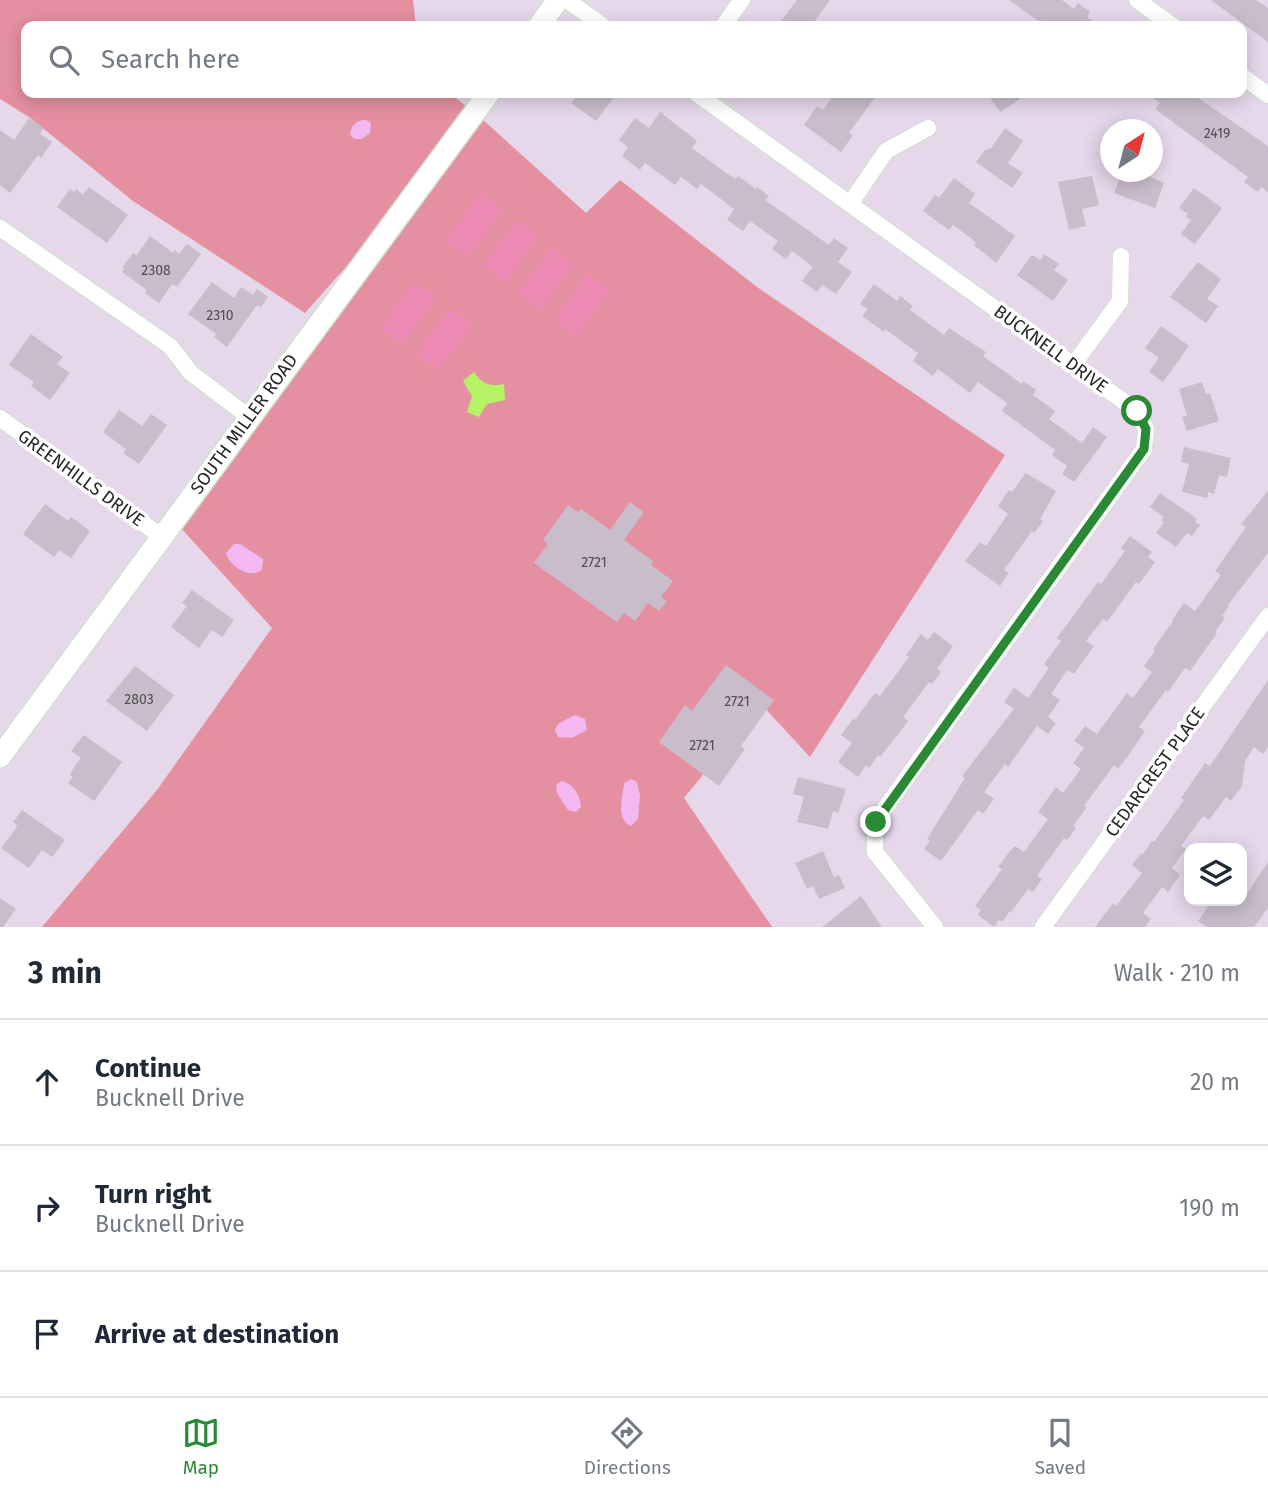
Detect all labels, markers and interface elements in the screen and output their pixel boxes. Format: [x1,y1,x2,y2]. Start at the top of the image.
search box [21,21,1247,98]
icon: search [45,41,83,79]
text: Search here [101,44,240,75]
north arrow [1100,119,1163,182]
house number: 2419 [1204,125,1230,142]
house number: 2308 [141,262,171,279]
street label: BUCKNELL DRIVE [990,300,1112,398]
house number: 2310 [206,307,234,324]
street label: SOUTH MILLER ROAD [186,350,302,498]
route start [1121,395,1152,426]
street label: GREENHILLS DRIVE [13,425,149,531]
house number: 2721 [581,554,607,571]
house number: 2803 [124,691,154,708]
house number: 2721 [724,693,750,710]
street label: CEDARCREST PLACE [1100,703,1210,841]
house number: 2721 [689,737,715,754]
route end [860,806,891,837]
map controls [1184,843,1247,906]
button: layers [1184,843,1247,906]
text: 3 min [28,955,102,991]
text: Walk · 210 m [1114,959,1240,987]
text: Continue [95,1053,201,1084]
icon: ahead [28,1063,66,1101]
text: 20 m [1190,1068,1240,1096]
text: Bucknell Drive [95,1084,245,1112]
text: Turn right [95,1179,212,1210]
icon: right [28,1189,66,1227]
text: 190 m [1179,1194,1240,1222]
text: Bucknell Drive [95,1210,245,1238]
icon: arrive [28,1315,66,1353]
text: Arrive at destination [95,1319,339,1350]
tab: Map [182,1414,220,1479]
tab: Directions [584,1414,671,1479]
tab: Saved [1035,1414,1086,1479]

